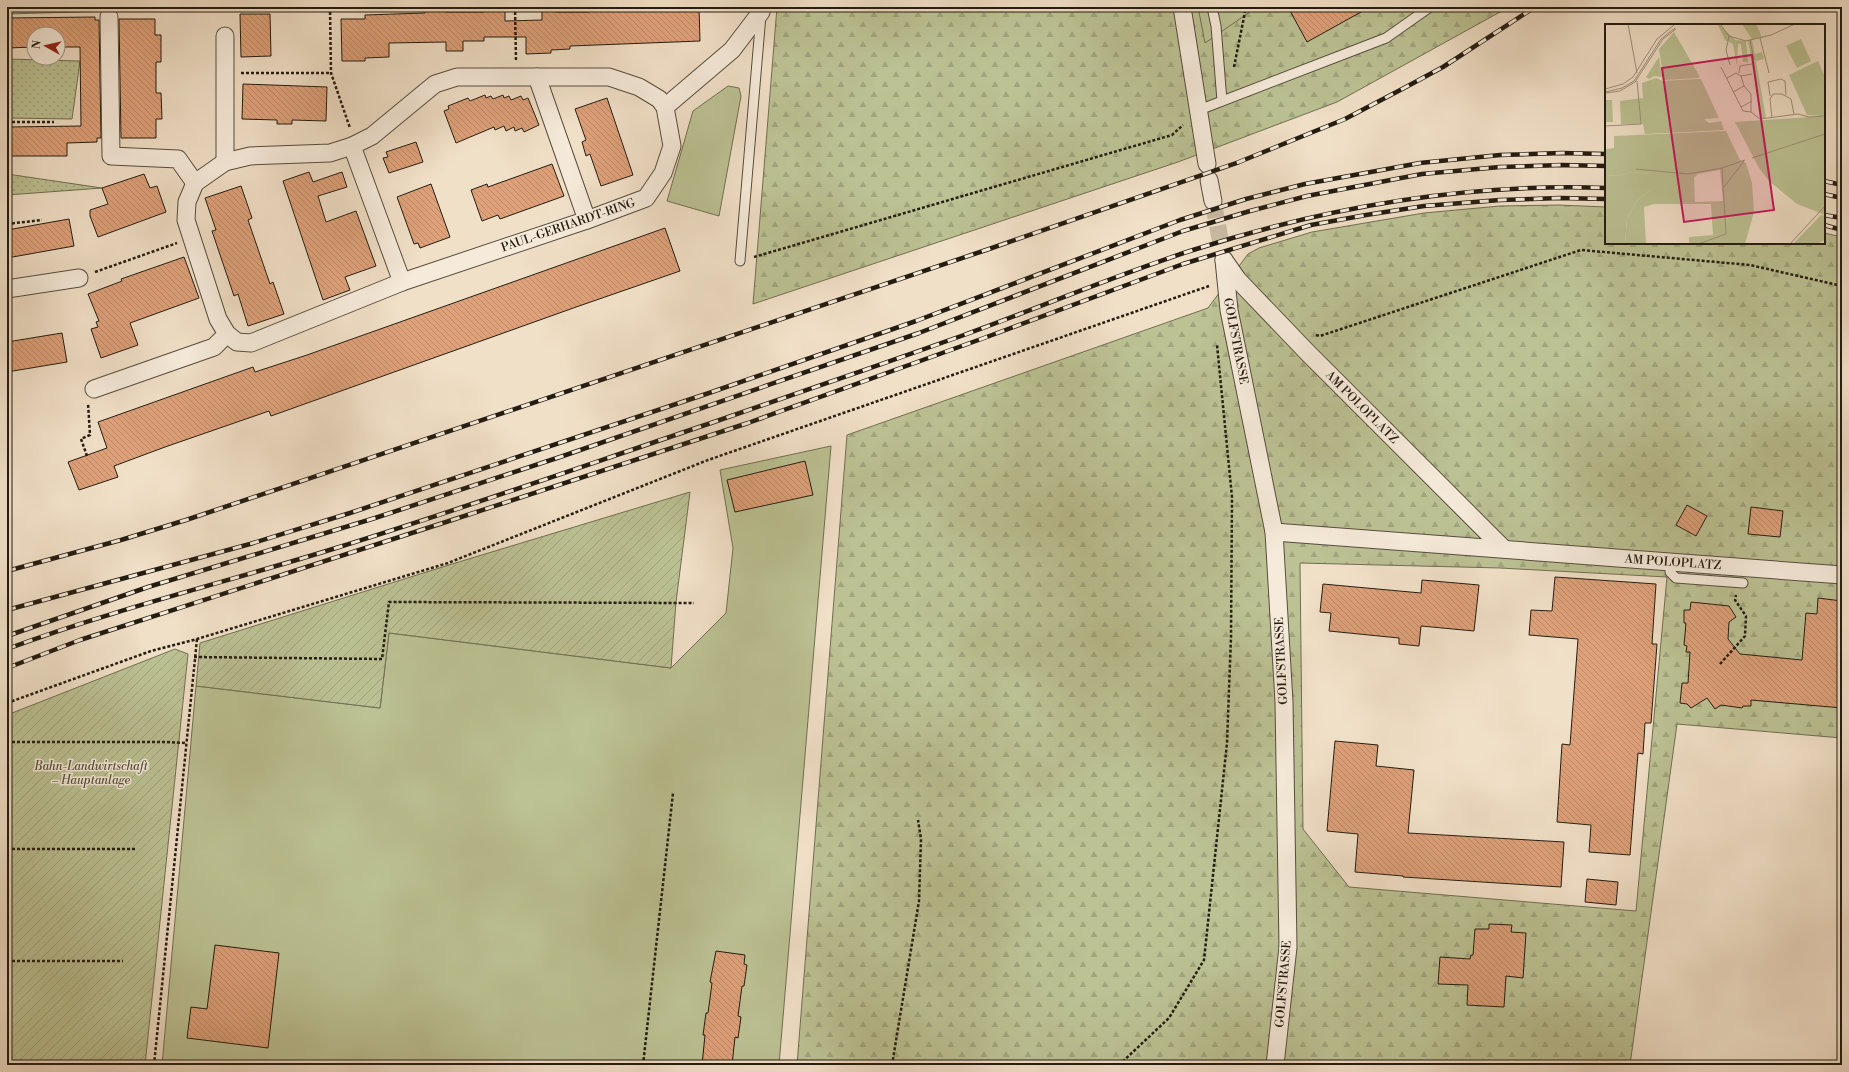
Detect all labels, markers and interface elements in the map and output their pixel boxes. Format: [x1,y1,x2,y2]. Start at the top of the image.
inset map [1605,24,1825,244]
north arrow [26,26,66,66]
text: N [30,39,45,50]
street label: PAUL-GERHARDT-RING [499,195,637,255]
street label: GOLFSTRASSE [1220,297,1251,386]
street label: AM POLOPLATZ [1321,367,1401,447]
street label: AM POLOPLATZ [1623,552,1722,573]
street label: GOLFSTRASSE [1272,617,1291,705]
park label: Bahn-Landwirtschaft – Hauptanlage [33,759,149,788]
street label: GOLFSTRASSE [1272,940,1295,1028]

